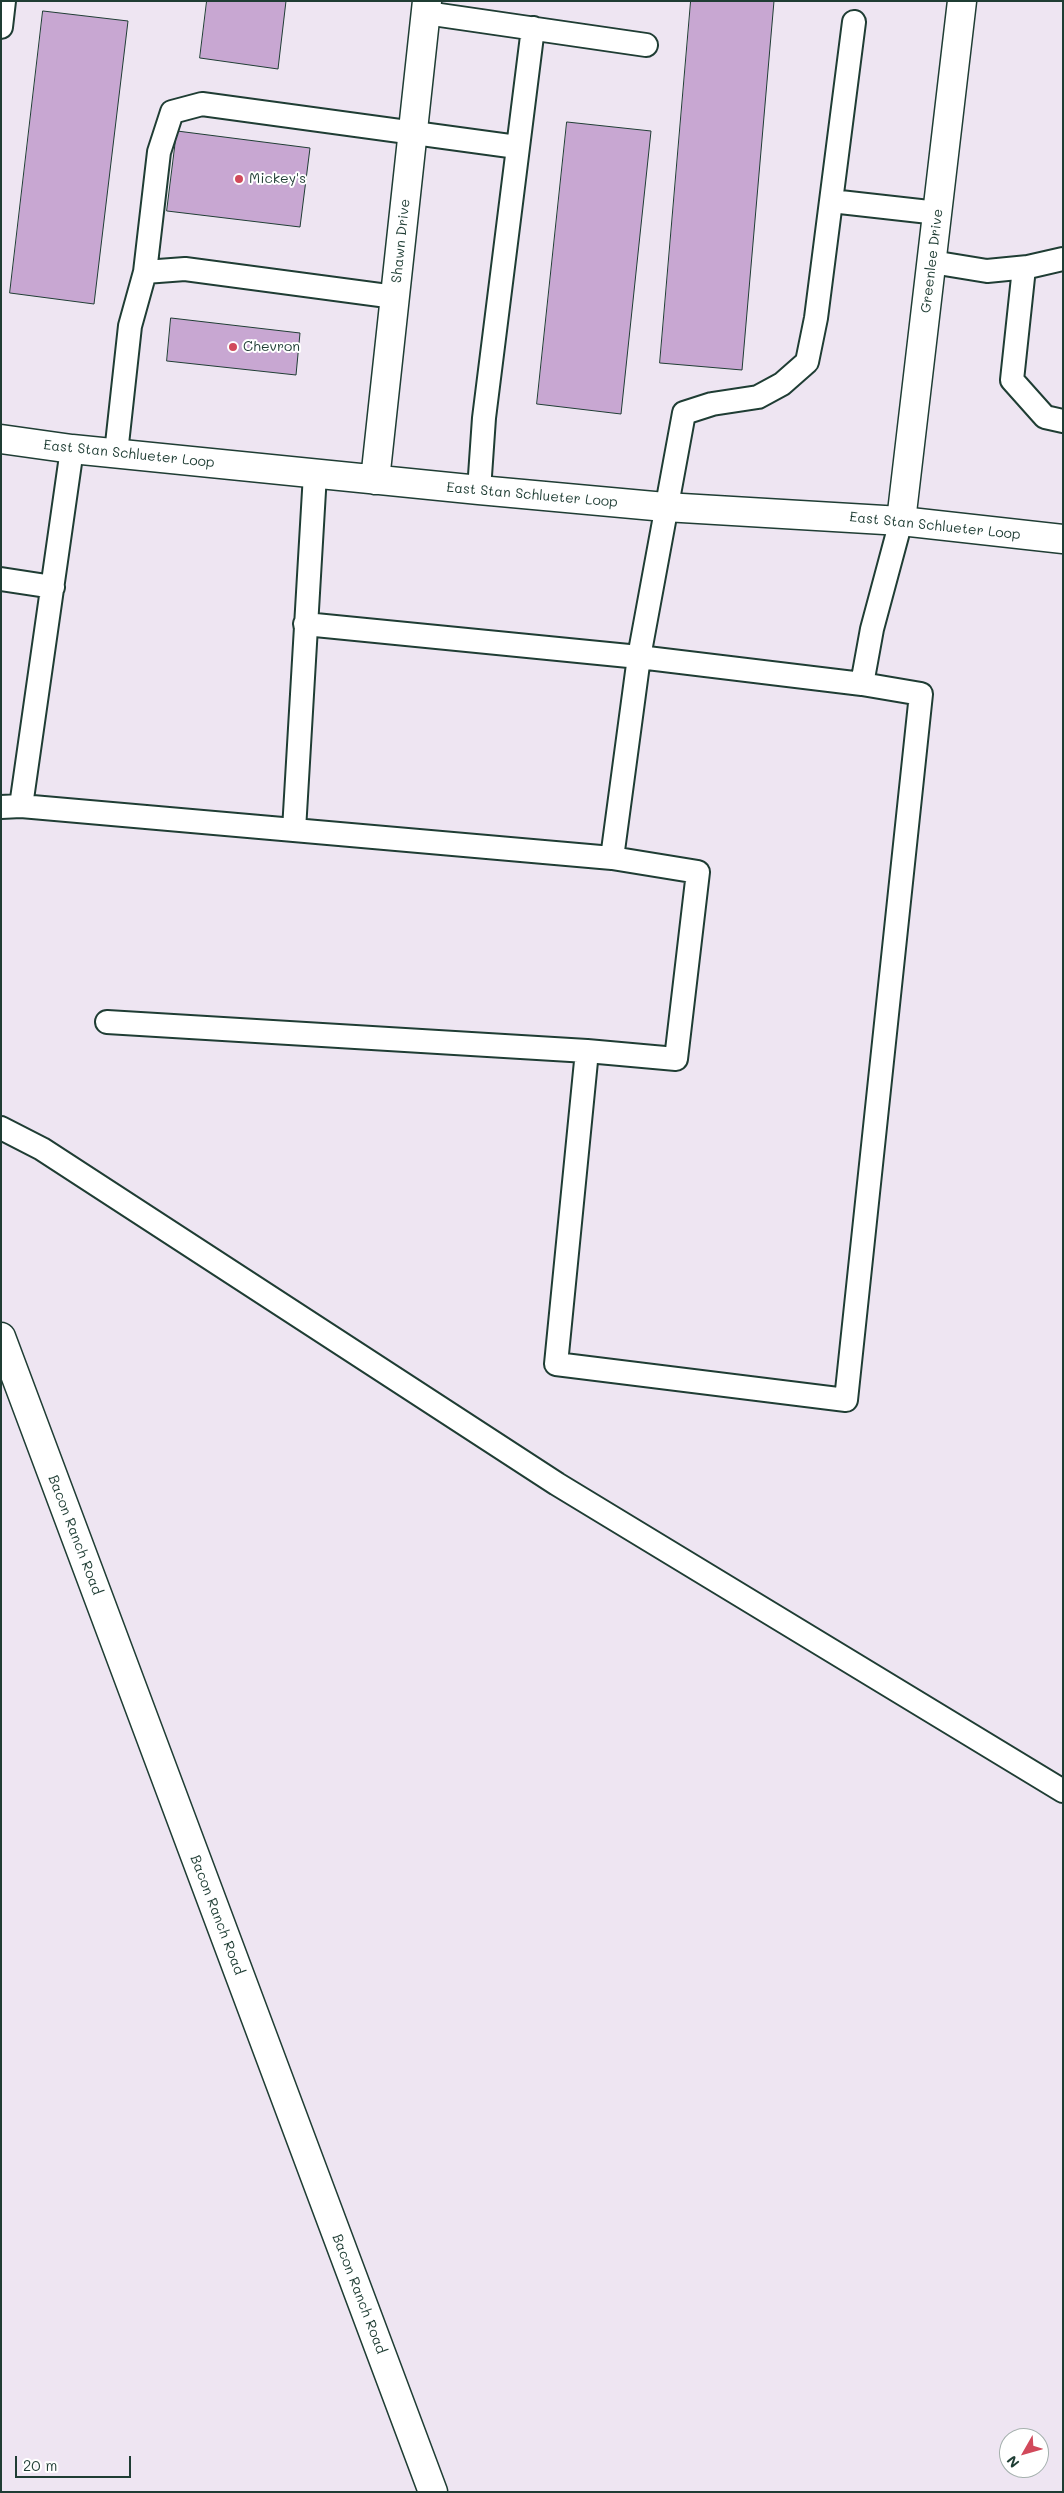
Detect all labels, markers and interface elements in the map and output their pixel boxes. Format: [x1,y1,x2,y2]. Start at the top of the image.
place label: Mickey's [249,171,306,187]
marker: Mickey's [233,173,245,185]
street label: Shawn Drive [388,198,414,284]
street label: Greenlee Drive [917,208,947,314]
place label: Chevron [243,339,300,355]
marker: Chevron [227,341,239,353]
street label: East Stan Schlueter Loop [43,437,215,471]
street label: East Stan Schlueter Loop [446,479,618,511]
street label: East Stan Schlueter Loop [849,509,1021,543]
street label: Bacon Ranch Road [44,1473,106,1597]
street label: Bacon Ranch Road [186,1853,248,1977]
street label: Bacon Ranch Road [328,2232,390,2356]
north arrow [999,2428,1049,2478]
scale bar [18,2446,134,2478]
text: N [1002,2452,1023,2472]
text: 20 m [23,2455,57,2475]

